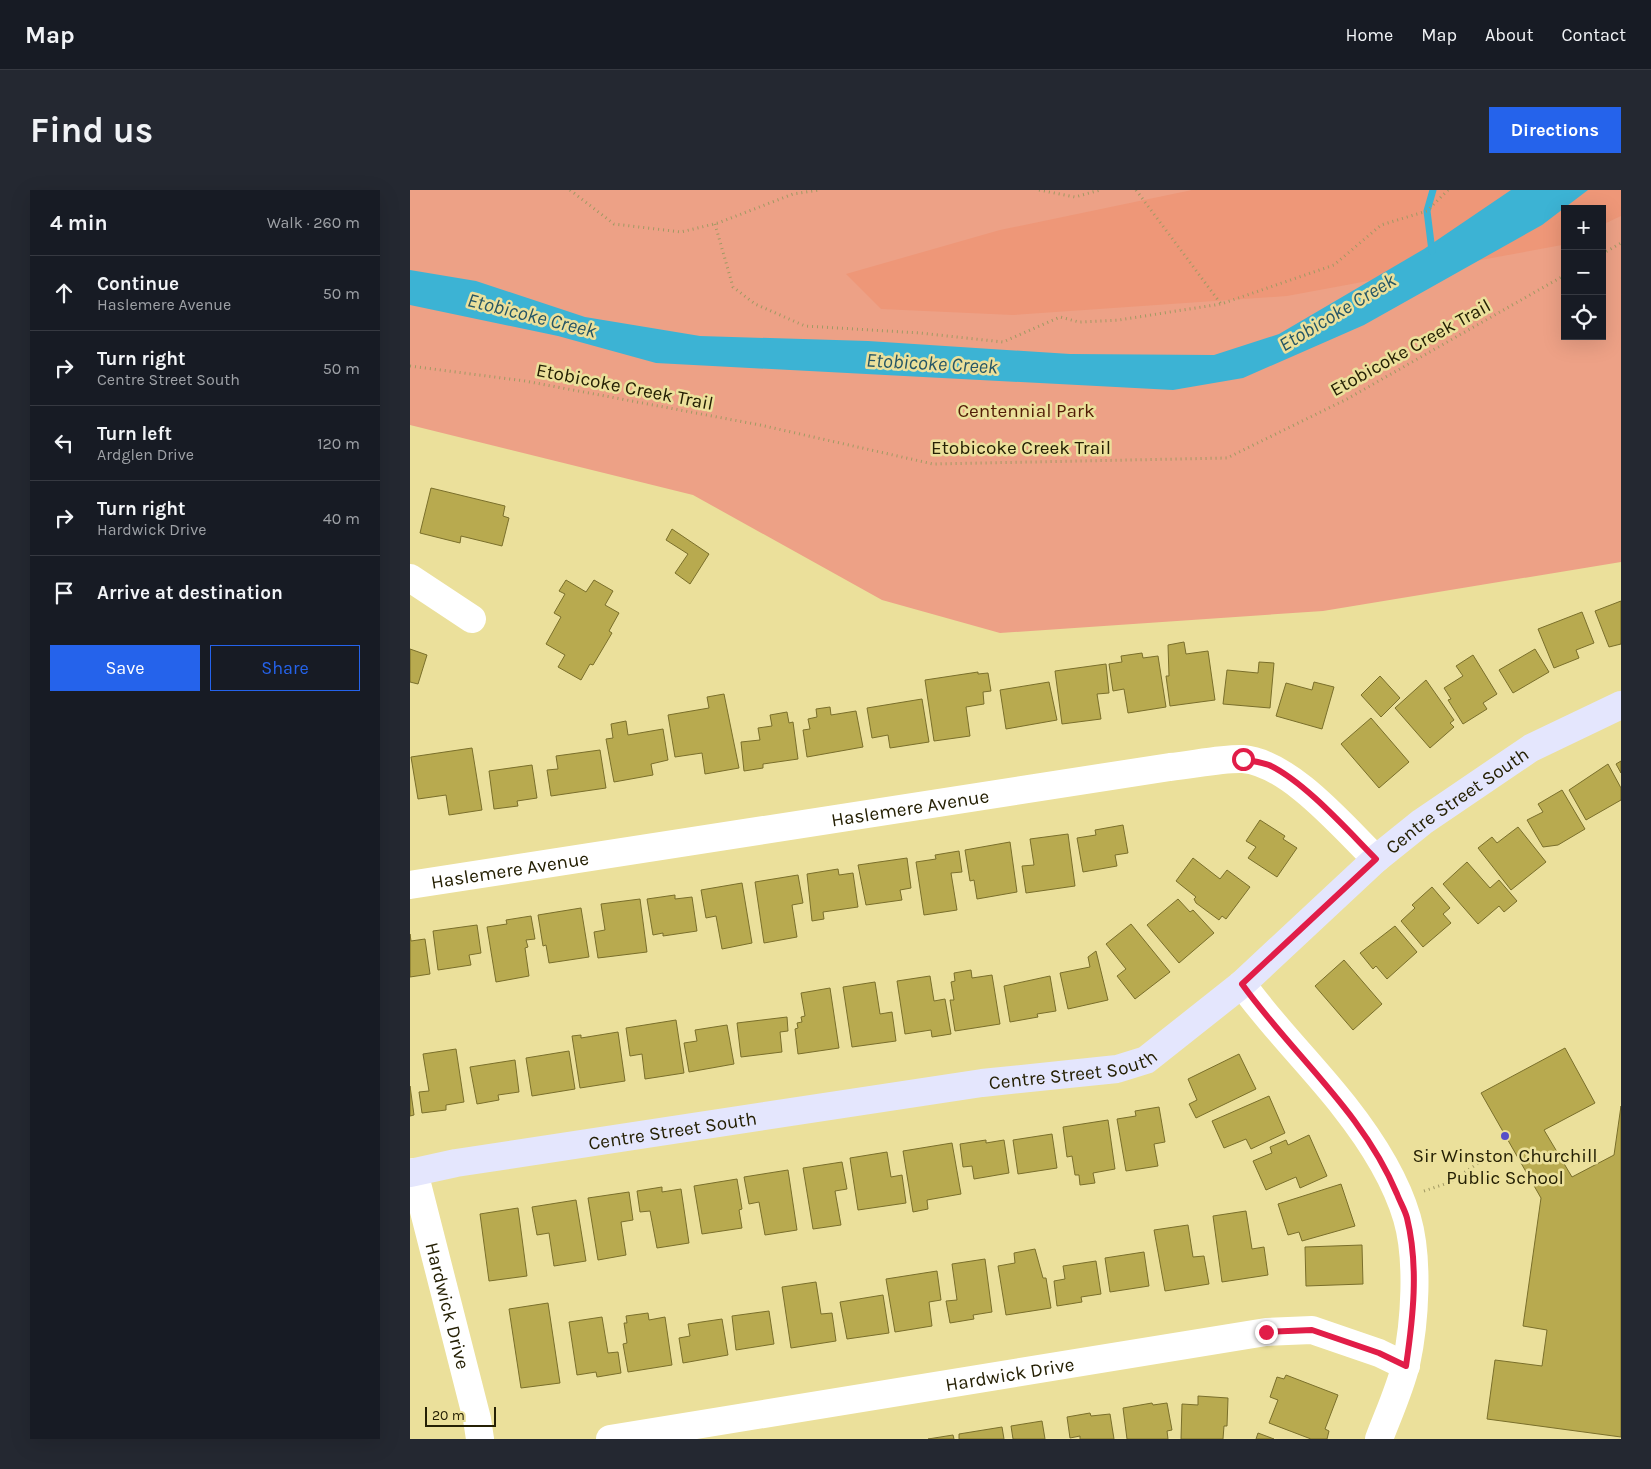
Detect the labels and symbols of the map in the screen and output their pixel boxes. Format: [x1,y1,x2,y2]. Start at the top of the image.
water label: Etobicoke Creek [1275,268,1400,356]
water label: Etobicoke Creek [465,288,599,343]
street label: Etobicoke Creek Trail [1326,295,1495,401]
water label: Etobicoke Creek [865,349,999,378]
street label: Etobicoke Creek Trail [534,359,715,415]
park label: Centennial Park [957,400,1095,422]
street label: Etobicoke Creek Trail [931,437,1111,459]
street label: Centre Street South [1382,743,1533,859]
route start [1232,748,1255,771]
street label: Haslemere Avenue [830,785,991,831]
street label: Haslemere Avenue [429,847,590,894]
street label: Centre Street South [988,1045,1162,1094]
street label: Centre Street South [587,1107,758,1155]
marker: Sir Winston Churchill Public School [1499,1130,1511,1142]
place label: Sir Winston Churchill Public School [1412,1145,1598,1189]
street label: Hardwick Drive [420,1240,474,1372]
route end [1255,1321,1278,1344]
street label: Hardwick Drive [944,1353,1076,1396]
scale bar [425,1404,496,1427]

